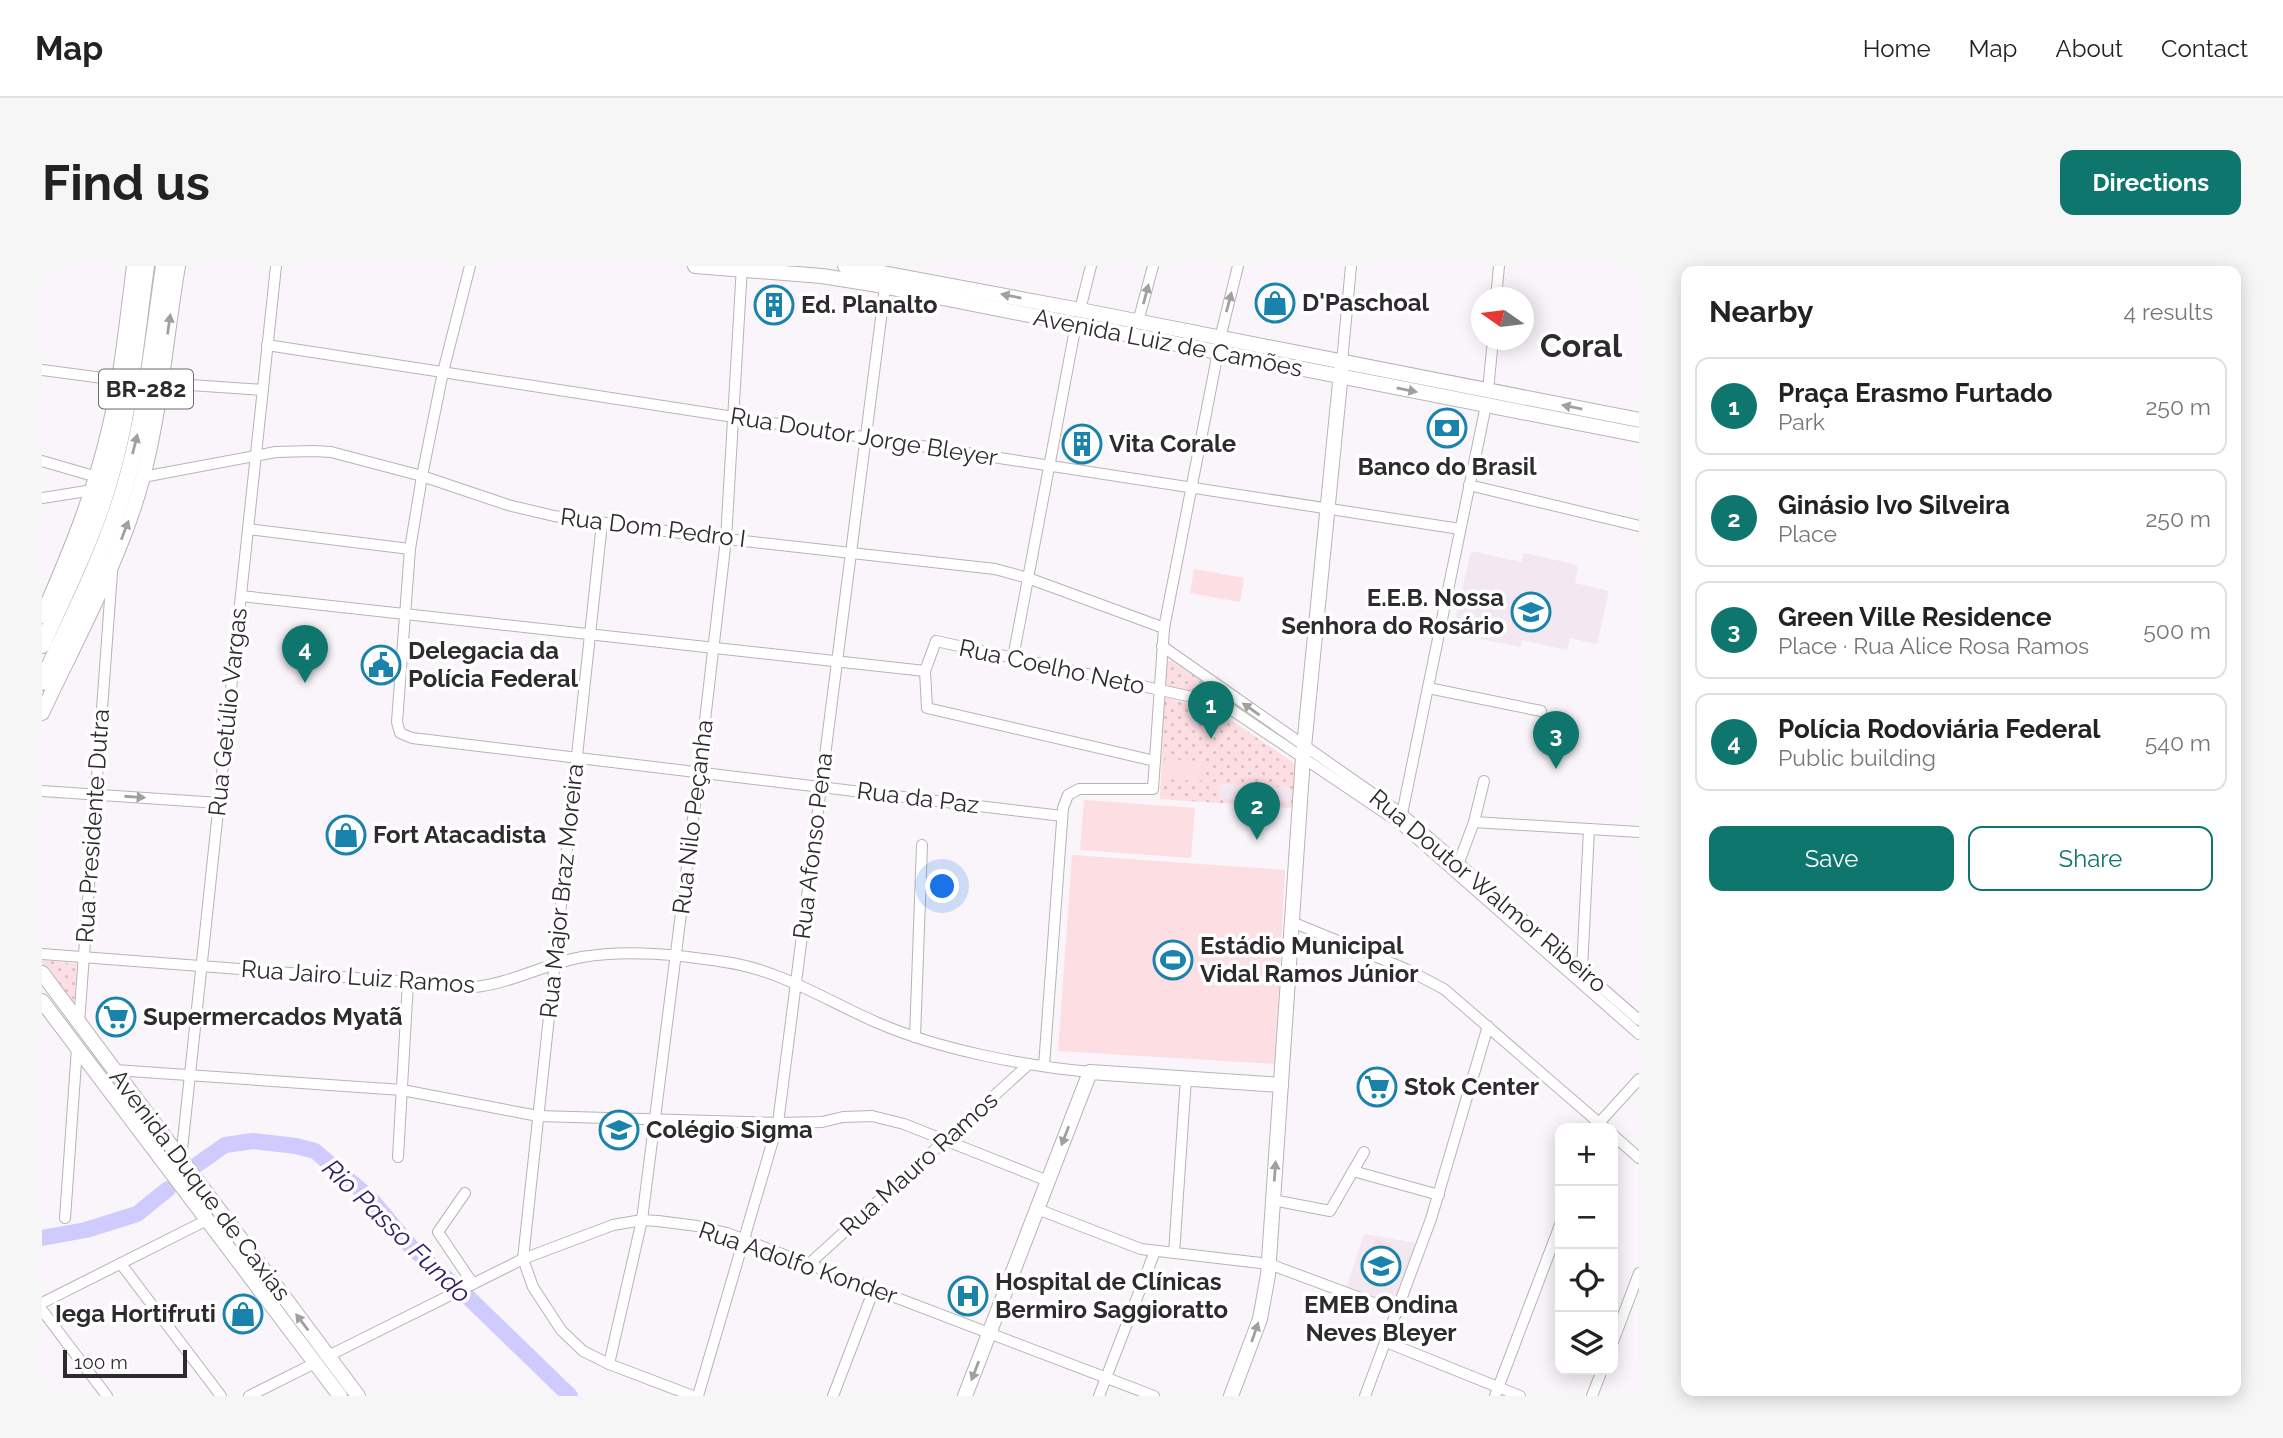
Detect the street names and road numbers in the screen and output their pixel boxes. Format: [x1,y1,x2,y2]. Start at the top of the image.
street label: Avenida Luiz de Camões [1031,302,1305,383]
road number: BR-282 [99,370,193,408]
street label: Rua Doutor Jorge Bleyer [728,401,1000,472]
street label: Rua Dom Pedro I [559,502,747,553]
street label: Rua Getúlio Vargas [202,606,253,818]
street label: Rua Coelho Neto [957,633,1148,700]
street label: Rua Presidente Dutra [70,708,115,944]
street label: Rua Nilo Peçanha [666,718,719,916]
street label: Rua Afonso Pena [787,751,838,941]
street label: Rua Major Braz Moreira [534,762,589,1020]
street label: Rua da Paz [855,776,981,819]
street label: Rua Doutor Walmor Ribeiro [1364,783,1613,998]
street label: Rua Jairo Luiz Ramos [240,954,476,999]
street label: Avenida Duque de Caxias [104,1063,297,1306]
street label: Rua Mauro Ramos [834,1085,1003,1242]
street label: Rua Adolfo Konder [695,1215,902,1310]

